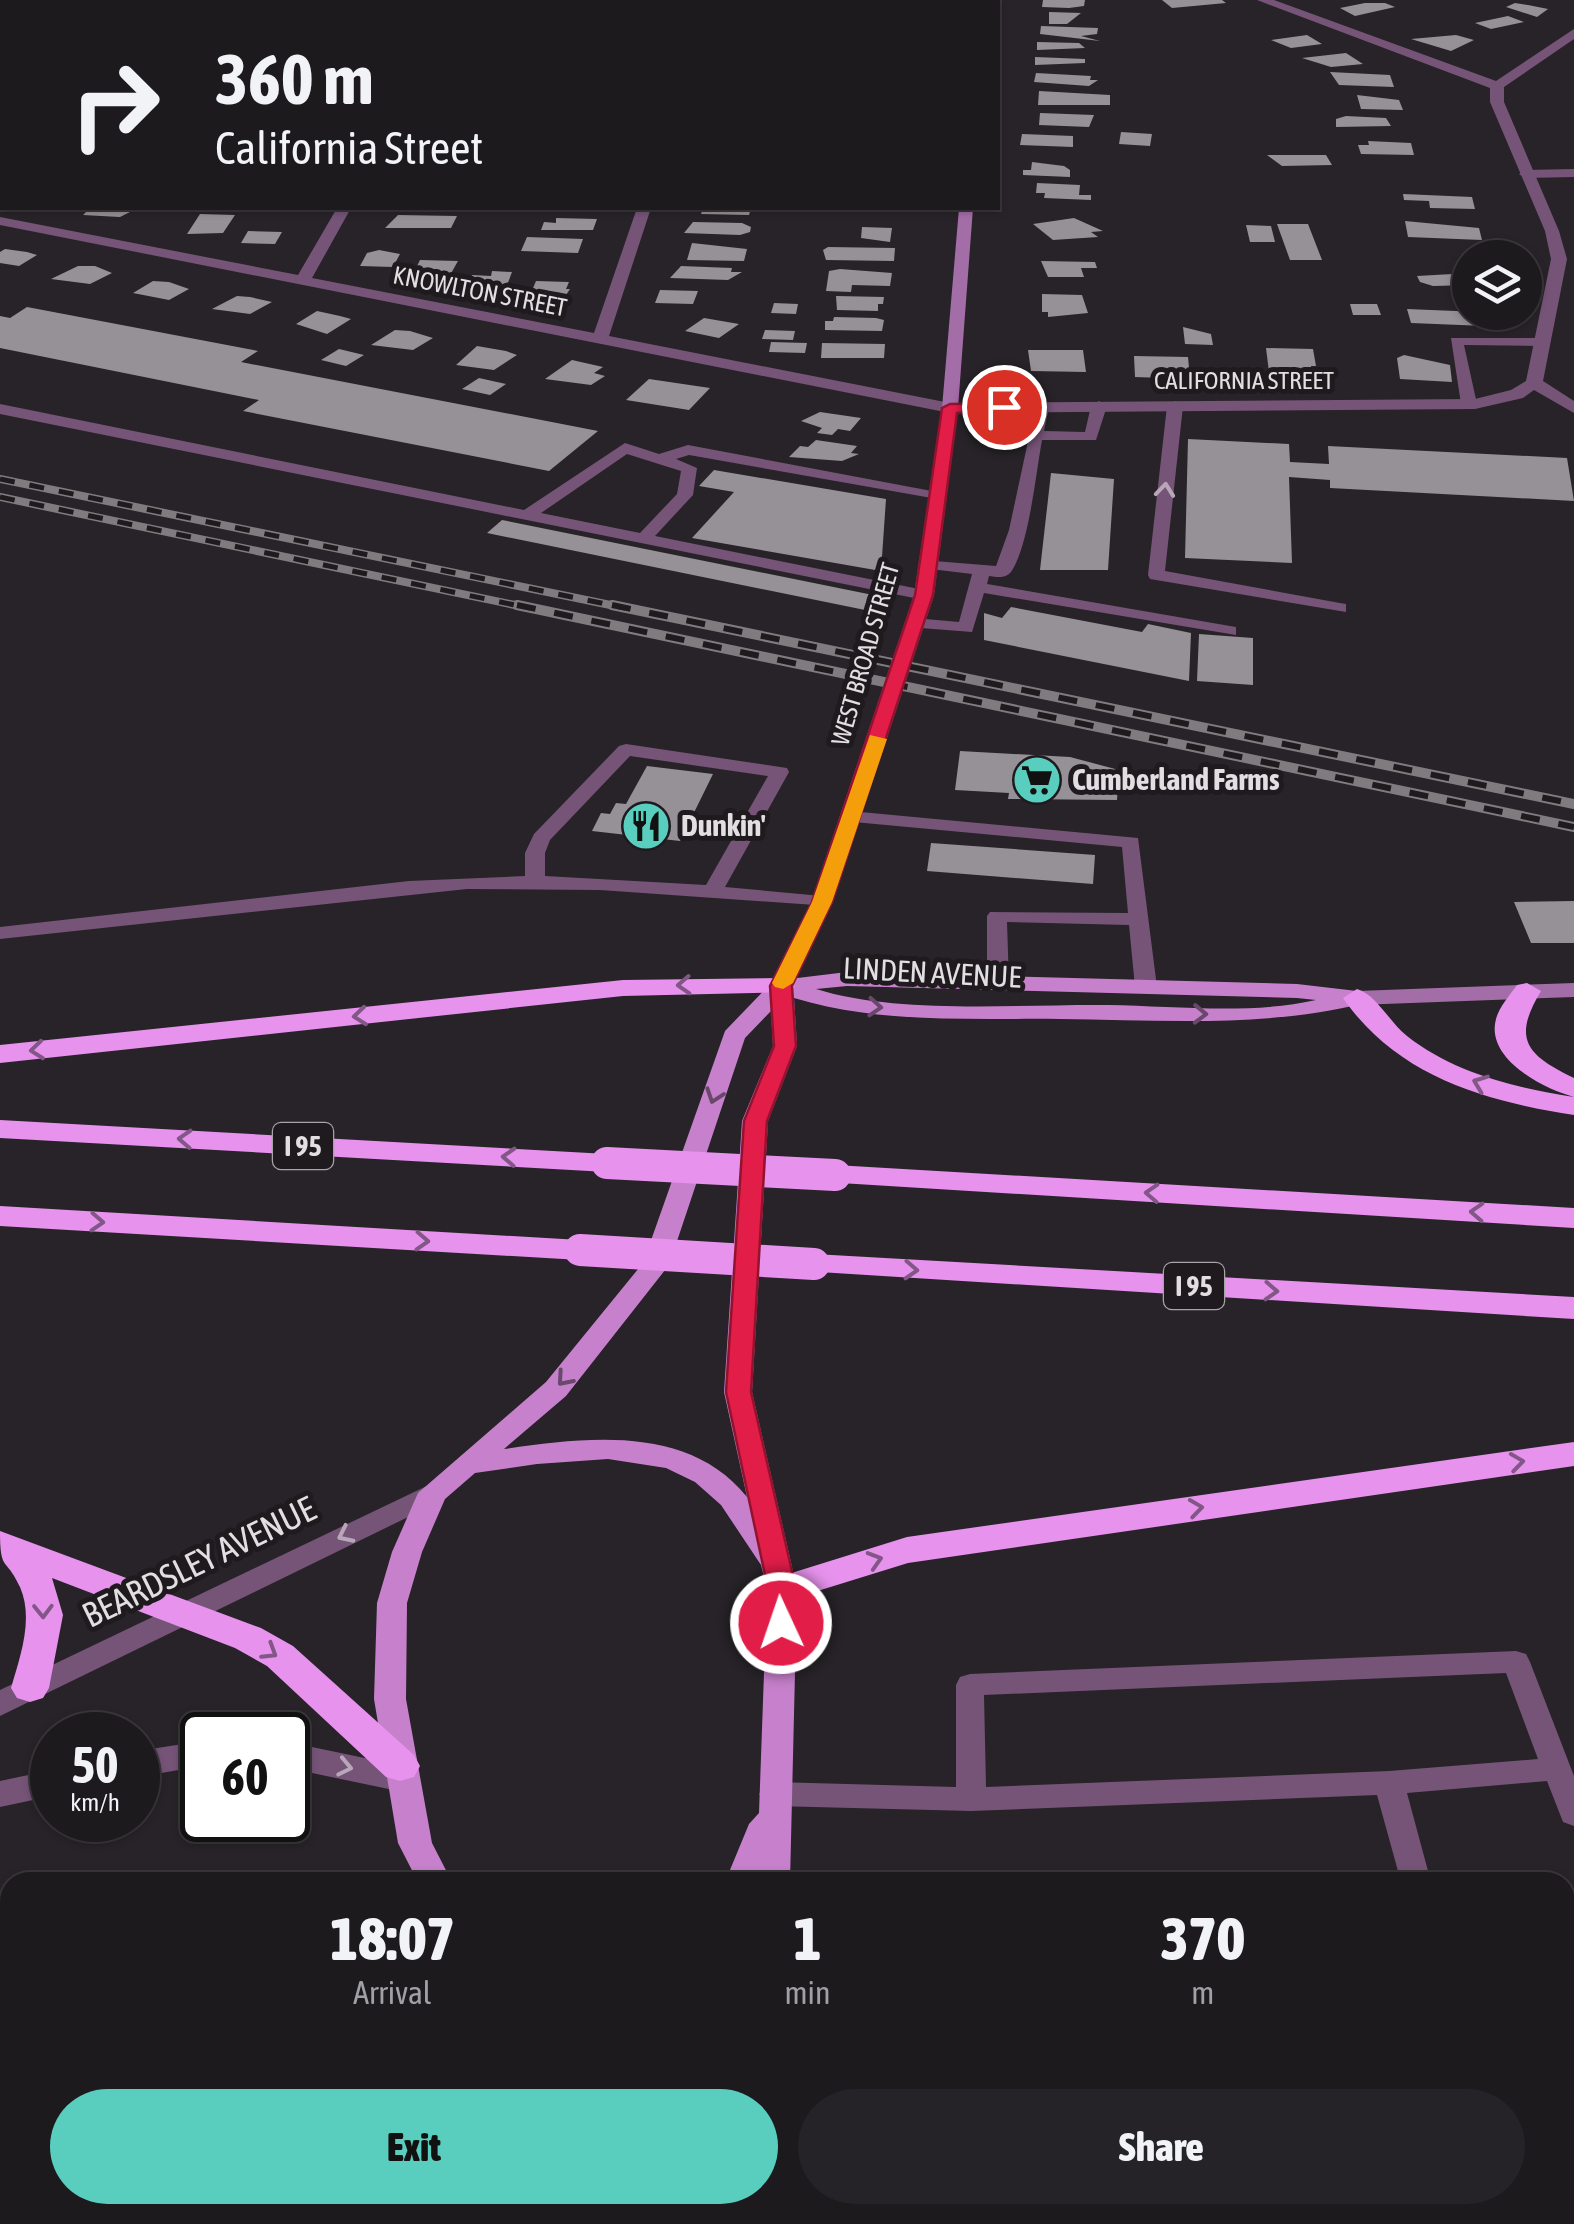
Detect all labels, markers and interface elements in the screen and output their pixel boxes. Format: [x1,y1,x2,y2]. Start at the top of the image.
text: 360 m [215,39,374,119]
icon: right [50,40,180,170]
text: California Street [215,122,483,174]
map controls [1452,240,1542,330]
button: layers [1452,240,1542,330]
street label: KNOWLTON STREET [391,260,569,322]
pin [962,365,1047,450]
street label: CALIFORNIA STREET [1154,366,1334,394]
icon: arrive [977,380,1032,435]
one-way arrow [1154,482,1175,498]
street label: WEST BROAD STREET [826,560,904,748]
supermarket icon: Cumberland Farms [1011,754,1063,806]
place label: Cumberland Farms [1072,762,1280,796]
restaurant icon: Dunkin' [620,800,672,852]
place label: Dunkin' [681,808,766,842]
street label: LINDEN AVENUE [842,950,1022,994]
one-way arrow [675,974,691,995]
one-way arrow [868,996,884,1017]
one-way arrow [1193,1003,1209,1024]
one-way arrow [352,1004,368,1026]
one-way arrow [29,1039,45,1060]
one-way arrow [1472,1074,1489,1095]
one-way arrow [705,1087,725,1104]
road number: I 95 [273,1123,333,1169]
one-way arrow [176,1129,192,1150]
one-way arrow [501,1147,517,1168]
one-way arrow [1144,1183,1160,1204]
one-way arrow [1468,1202,1484,1223]
one-way arrow [90,1211,106,1232]
one-way arrow [414,1230,430,1251]
one-way arrow [904,1259,920,1280]
road number: I 95 [1164,1263,1224,1309]
one-way arrow [1263,1280,1279,1301]
one-way arrow [558,1367,576,1386]
one-way arrow [1509,1453,1526,1474]
street label: BEARDSLEY AVENUE [76,1487,322,1635]
one-way arrow [1187,1499,1204,1520]
one-way arrow [337,1523,355,1543]
one-way arrow [866,1551,883,1572]
position arrow [729,1571,833,1675]
one-way arrow [32,1604,54,1619]
one-way arrow [260,1639,278,1658]
speed limit sign: 60 [180,1712,310,1842]
text: 50 [71,1736,118,1794]
one-way arrow [336,1756,353,1777]
text: km/h [70,1788,120,1816]
text: 18:07 [330,1904,455,1973]
text: 1 [793,1904,822,1973]
text: 370 [1160,1904,1245,1973]
text: Arrival [353,1974,431,2011]
text: min [785,1974,830,2011]
text: m [1191,1974,1214,2011]
button: Exit [50,2089,778,2204]
button: Share [798,2089,1525,2204]

